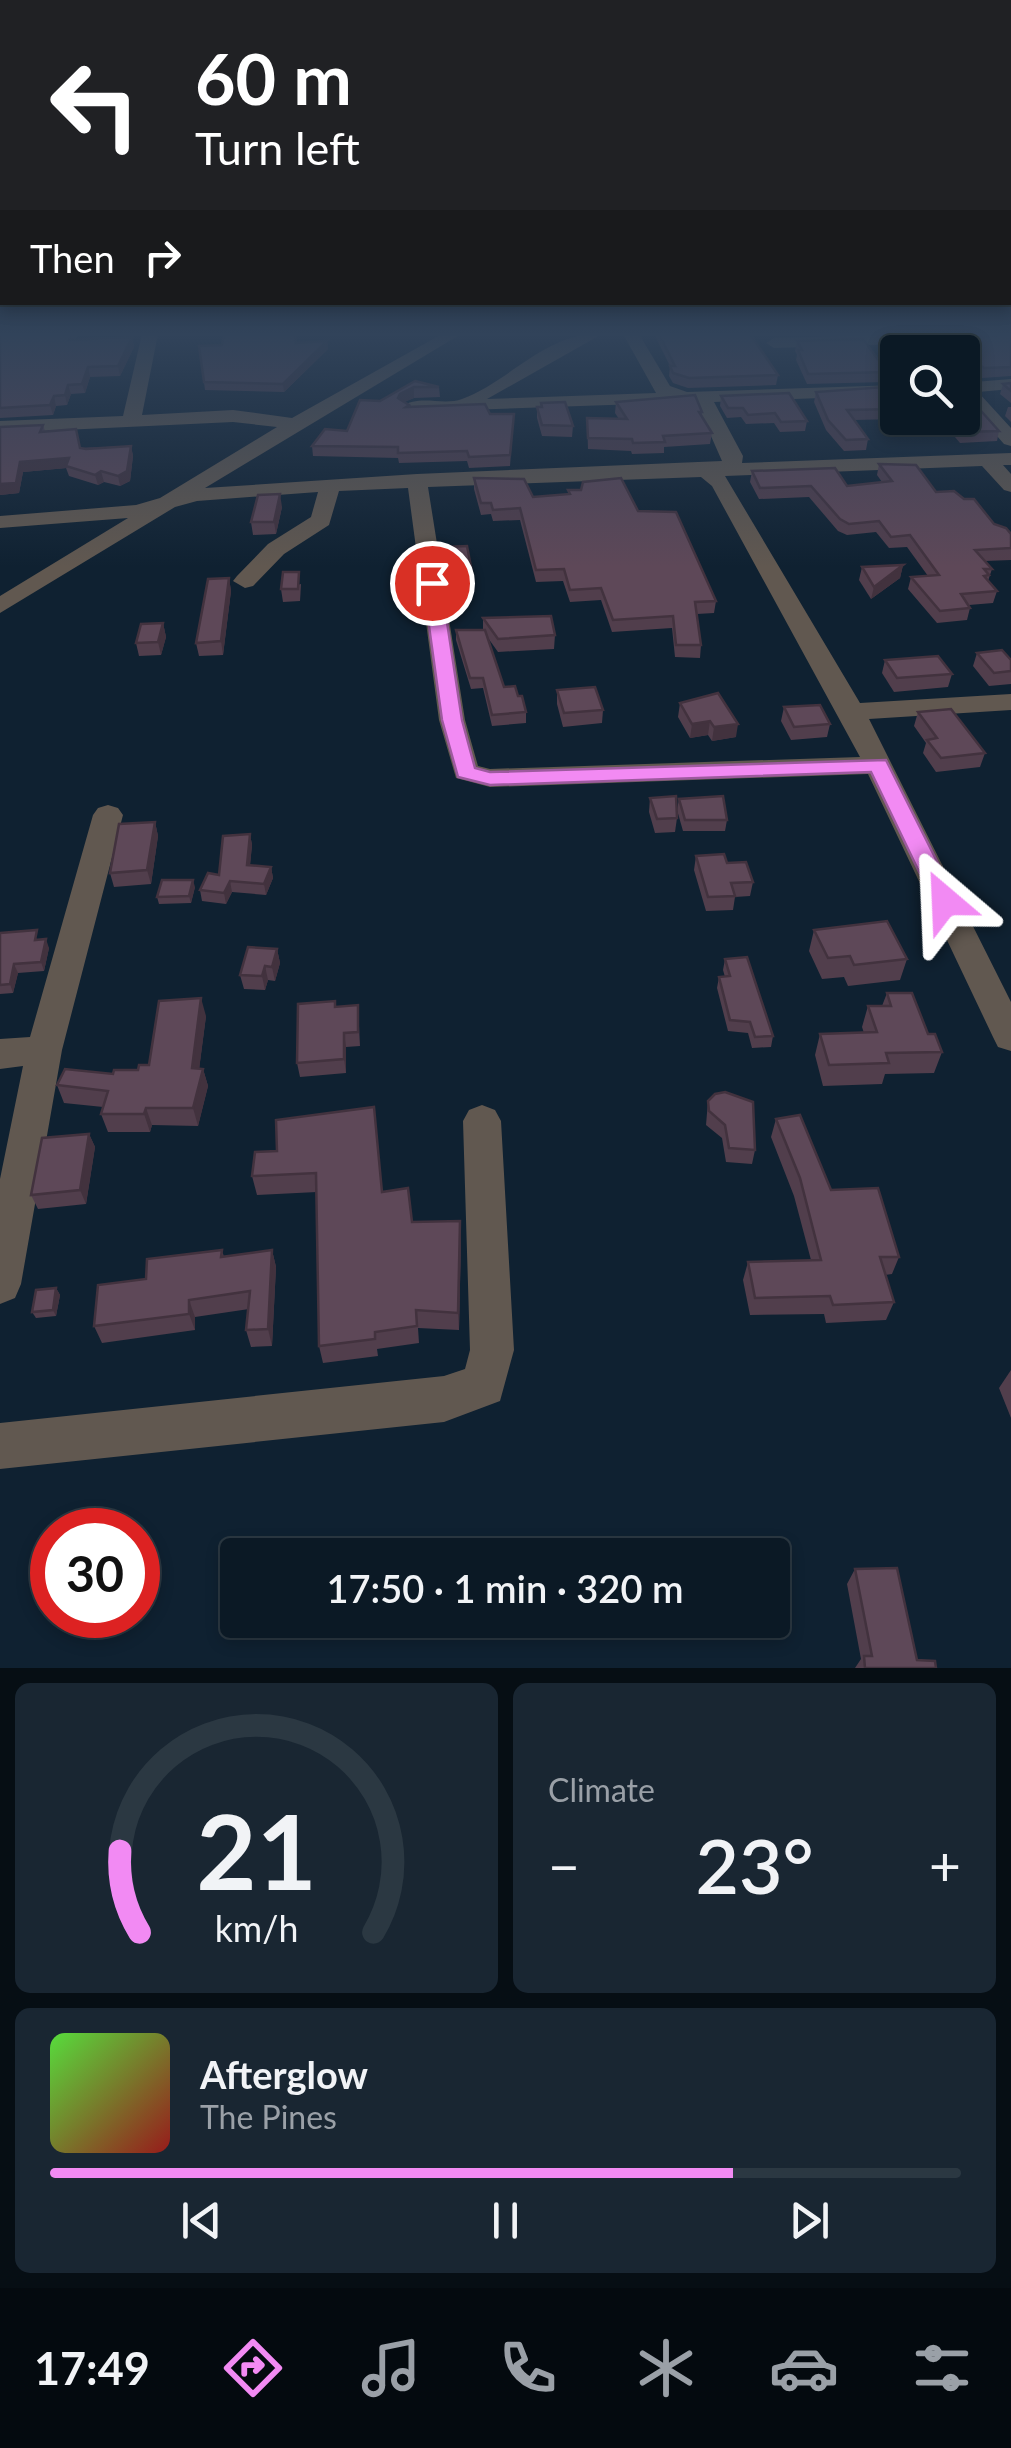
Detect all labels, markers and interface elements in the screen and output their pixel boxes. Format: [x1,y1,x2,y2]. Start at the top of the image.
text: 60 m [195,36,352,120]
icon: left [30,40,160,170]
text: Turn left [195,121,360,175]
icon: right [135,230,190,285]
text: Then [30,235,115,281]
map controls [880,335,980,435]
button: search [880,335,980,435]
pin [390,541,475,626]
icon: arrive [405,556,460,611]
position arrow [893,849,997,953]
speed limit sign: 30 [30,1508,160,1638]
text: 17:50 · 1 min · 320 m [327,1565,683,1611]
text: Climate [548,1770,655,1809]
text: 21 [196,1787,317,1912]
text: 23° [695,1820,814,1910]
text: − [548,1832,580,1898]
text: + [929,1832,961,1898]
text: km/h [215,1907,298,1950]
text: Afterglow [200,2051,368,2097]
text: The Pines [200,2097,337,2136]
icon: previous [174,2193,229,2248]
icon: pause [478,2193,533,2248]
icon: next [782,2193,837,2248]
icon: directions [218,2333,288,2403]
icon: music [356,2333,426,2403]
icon: phone [493,2333,563,2403]
icon: climate [631,2333,701,2403]
icon: car [769,2333,839,2403]
icon: filters [907,2333,977,2403]
text: 17:49 [34,2341,150,2395]

